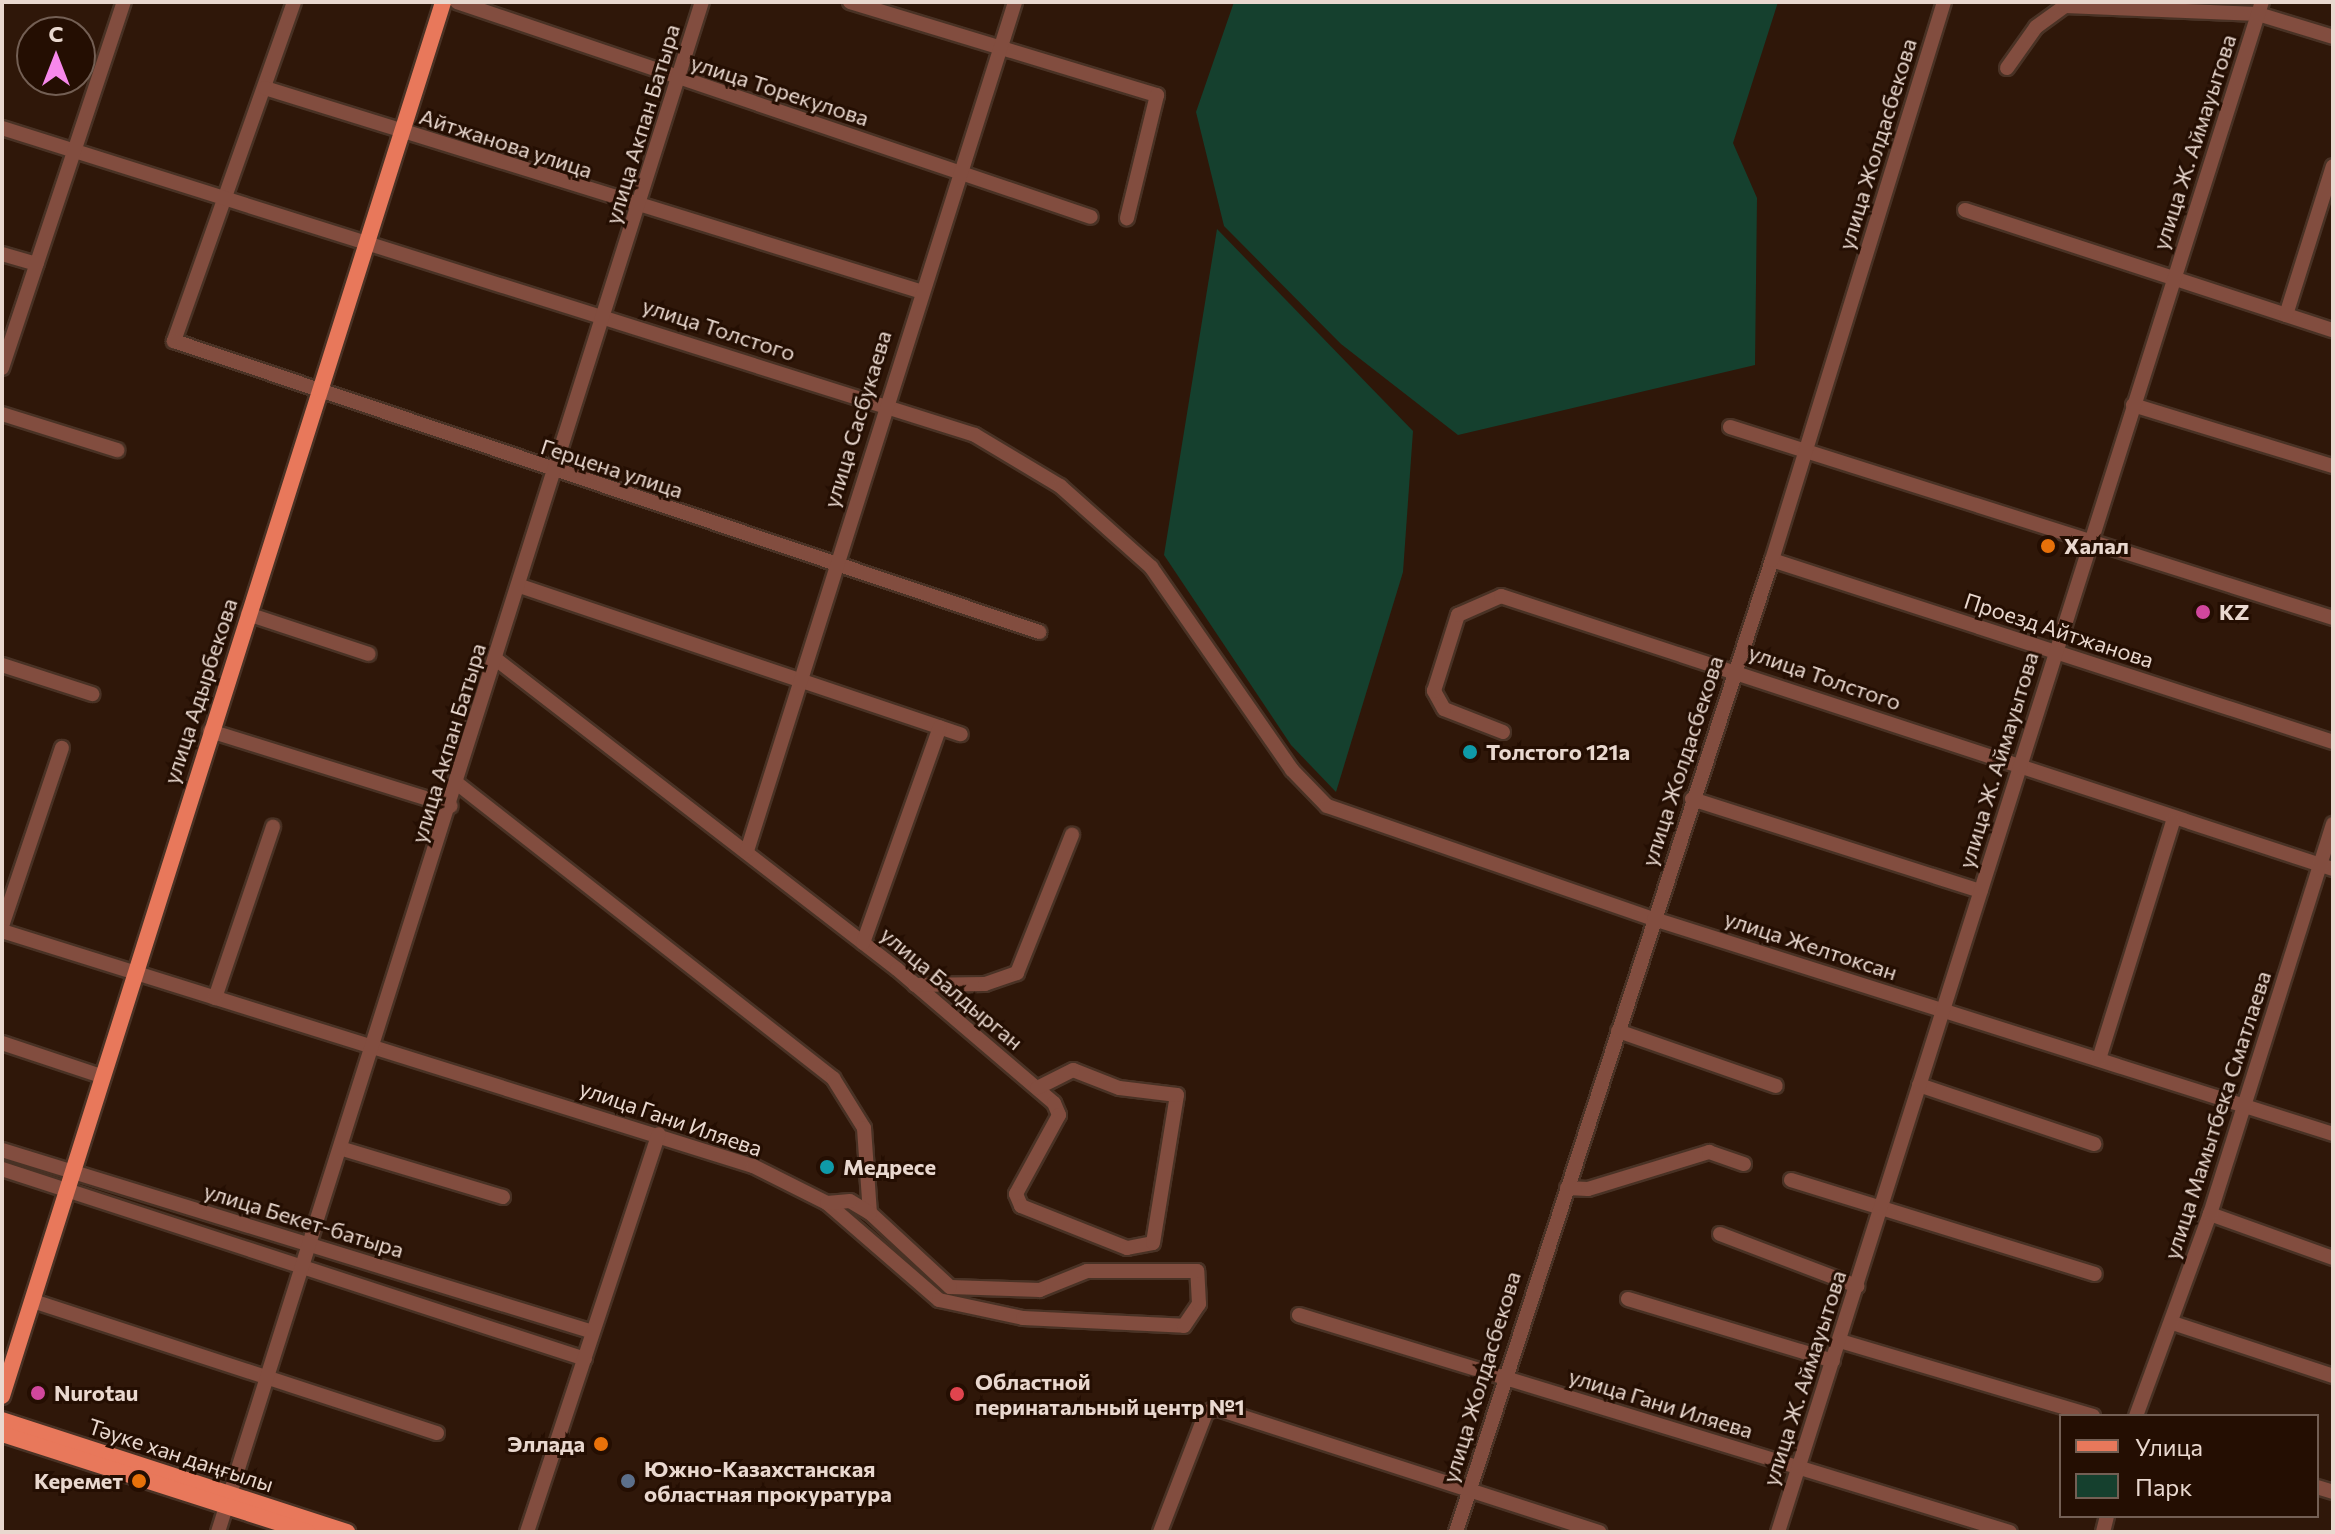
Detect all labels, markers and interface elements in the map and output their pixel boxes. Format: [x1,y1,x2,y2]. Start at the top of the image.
north arrow [16,16,96,96]
text: С [48,20,64,47]
street label: улица Акпан Батыра [599,21,685,227]
street label: улица Ж. Аймауытова [2147,31,2241,253]
street label: улица Жолдасбекова [1832,35,1922,253]
street label: улица Торекулова [688,49,872,131]
street label: Айтжанова улица [416,103,596,183]
street label: улица Толстого [639,292,799,366]
street label: улица Сасбукаева [817,327,897,511]
street label: Герцена улица [538,433,686,503]
place label: Халал [2064,533,2129,559]
marker: Халал [2039,537,2057,555]
street label: Проезд Айтжанова [1961,587,2157,673]
street label: улица Адырбекова [158,595,242,787]
place label: KZ [2219,599,2249,625]
marker: KZ [2194,603,2212,621]
street label: улица Толстого [1745,639,1905,715]
street label: улица Акпан Батыра [405,640,491,846]
street label: улица Ж. Аймауытова [1953,649,2043,871]
street label: улица Жолдасбекова [1636,652,1728,870]
place label: Толстого 121а [1486,739,1630,765]
marker: Толстого 121а [1461,743,1479,761]
street label: улица Желтоксан [1721,905,1901,985]
street label: улица Балдырган [876,921,1028,1055]
street label: улица Мамытбека Сматлаева [2158,967,2276,1263]
street label: улица Гани Иляева [576,1074,766,1162]
place label: Медресе [843,1154,936,1180]
marker: Медресе [818,1158,836,1176]
street label: улица Бекет-батыра [201,1177,407,1263]
street label: улица Ж. Аймауытова [1757,1267,1851,1489]
street label: улица Жолдасбекова [1436,1268,1526,1486]
street label: улица Гани Иляева [1566,1362,1756,1444]
place label: Областной перинатальный центр №1 [975,1368,1245,1420]
place label: Nurotau [54,1380,138,1406]
marker: Областной перинатальный центр №1 [946,1383,968,1405]
marker: Nurotau [29,1384,47,1402]
street label: Тәуке хан даңғылы [85,1413,277,1497]
legend [2059,1414,2319,1518]
place label: Эллада [507,1431,585,1457]
text: Улица [2135,1432,2203,1461]
marker: Эллада [592,1435,610,1453]
place label: Южно-Казахстанская областная прокуратура [644,1455,892,1506]
place label: Керемет [34,1468,123,1494]
marker: Керемет [130,1472,148,1490]
marker: Южно-Казахстанская областная прокуратура [619,1472,637,1490]
text: Парк [2135,1472,2192,1501]

